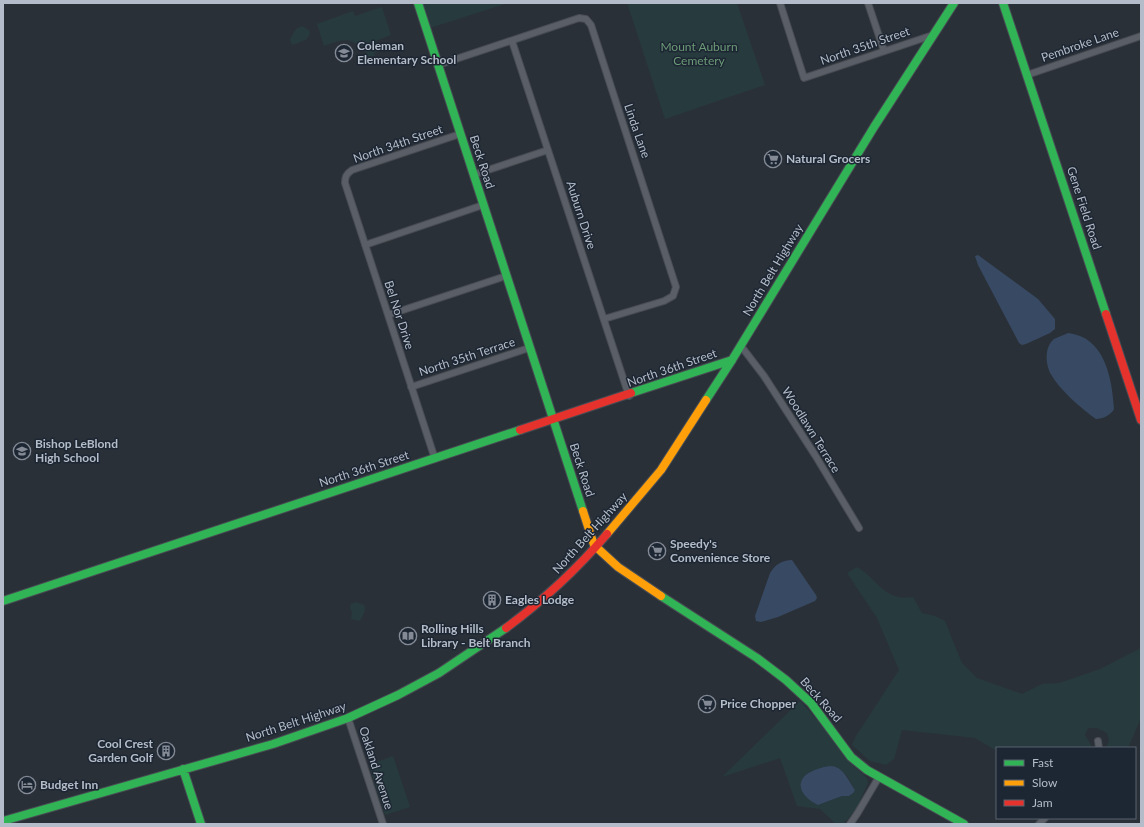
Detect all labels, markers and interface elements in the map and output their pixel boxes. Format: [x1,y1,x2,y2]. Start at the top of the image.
street label: North 35th Street [818,23,912,68]
street label: Pembroke Lane [1039,24,1121,65]
place label: Coleman Elementary School [357,38,456,67]
park label: Mount Auburn Cemetery [660,39,738,68]
school or university icon: Coleman Elementary School [334,43,354,63]
street label: Linda Lane [621,102,654,160]
street label: North 34th Street [351,121,445,166]
street label: Beck Road [467,133,498,191]
supermarket icon: Natural Grocers [763,149,783,169]
place label: Natural Grocers [786,151,870,166]
street label: Gene Field Road [1064,164,1105,251]
street label: Auburn Drive [563,179,600,251]
street label: North Belt Highway [739,220,806,318]
street label: Bel Nor Drive [381,279,418,351]
street label: North 35th Terrace [417,334,517,379]
street label: North 36th Street [625,345,719,390]
street label: Woodlawn Terrace [779,384,844,475]
place label: Bishop LeBlond High School [35,436,118,465]
school or university icon: Bishop LeBlond High School [12,441,32,461]
street label: Beck Road [567,441,598,499]
street label: North 36th Street [317,447,411,490]
street label: North Belt Highway [549,488,631,577]
place label: Speedy's Convenience Store [670,536,771,565]
supermarket icon: Speedy's Convenience Store [647,541,667,561]
building icon: Eagles Lodge [482,590,502,610]
place label: Eagles Lodge [505,592,575,607]
place label: Rolling Hills Library - Belt Branch [421,621,531,650]
library icon: Rolling Hills Library - Belt Branch [398,626,418,646]
street label: Beck Road [797,674,846,725]
supermarket icon: Price Chopper [697,694,717,714]
place label: Price Chopper [720,696,796,711]
street label: North Belt Highway [244,698,349,745]
street label: Oakland Avenue [356,725,397,811]
place label: Cool Crest Garden Golf [88,736,154,765]
building icon: Cool Crest Garden Golf [156,741,176,761]
legend [996,747,1136,819]
text: Fast [1032,755,1054,770]
hotel icon: Budget Inn [17,775,37,795]
text: Slow [1032,775,1058,790]
place label: Budget Inn [40,777,99,792]
text: Jam [1032,795,1053,810]

